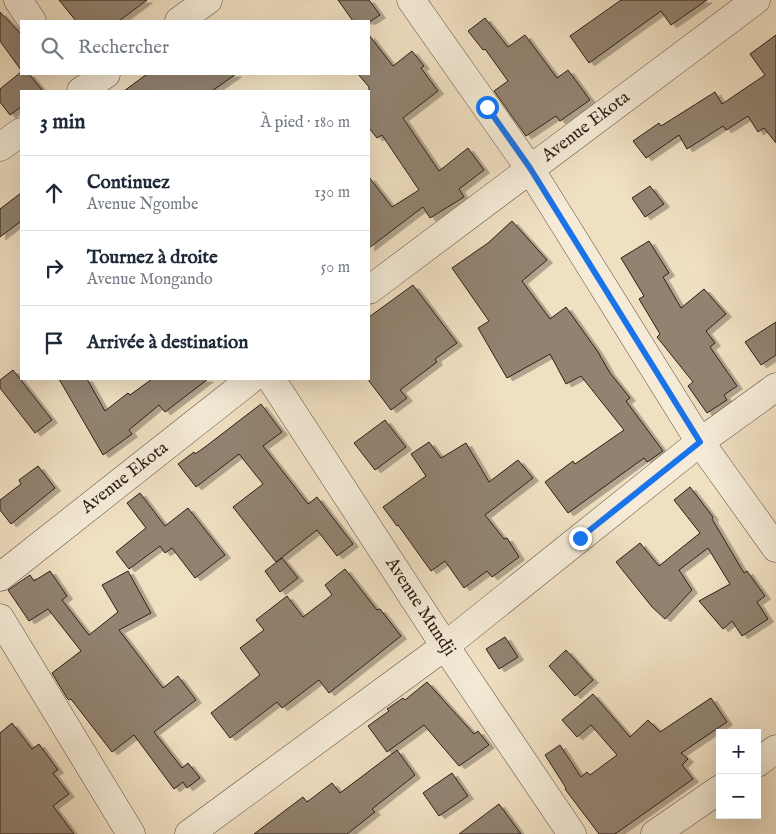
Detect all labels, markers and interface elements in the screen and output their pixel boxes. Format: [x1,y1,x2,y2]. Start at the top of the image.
search box [20,20,370,75]
icon: search [38,34,66,62]
text: Rechercher [78,36,169,60]
street label: Avenue Ekota [537,86,635,168]
route start [476,96,499,119]
text: 3 min [40,109,85,136]
text: À pied · 180 m [261,113,350,133]
text: Continuez [87,171,170,195]
icon: ahead [40,179,68,207]
text: 130 m [314,183,350,203]
text: Avenue Ngombe [87,195,198,215]
text: Tournez à droite [87,246,218,270]
icon: right [40,254,68,282]
text: 50 m [321,258,350,278]
text: Avenue Mongando [87,270,213,290]
icon: arrive [40,329,68,357]
text: Arrivée à destination [87,331,248,355]
street label: Avenue Ekota [76,437,173,520]
route end [569,527,592,550]
street label: Avenue Mundji [379,552,461,661]
map controls [716,729,761,819]
button: + [716,729,761,774]
button: − [716,774,761,819]

